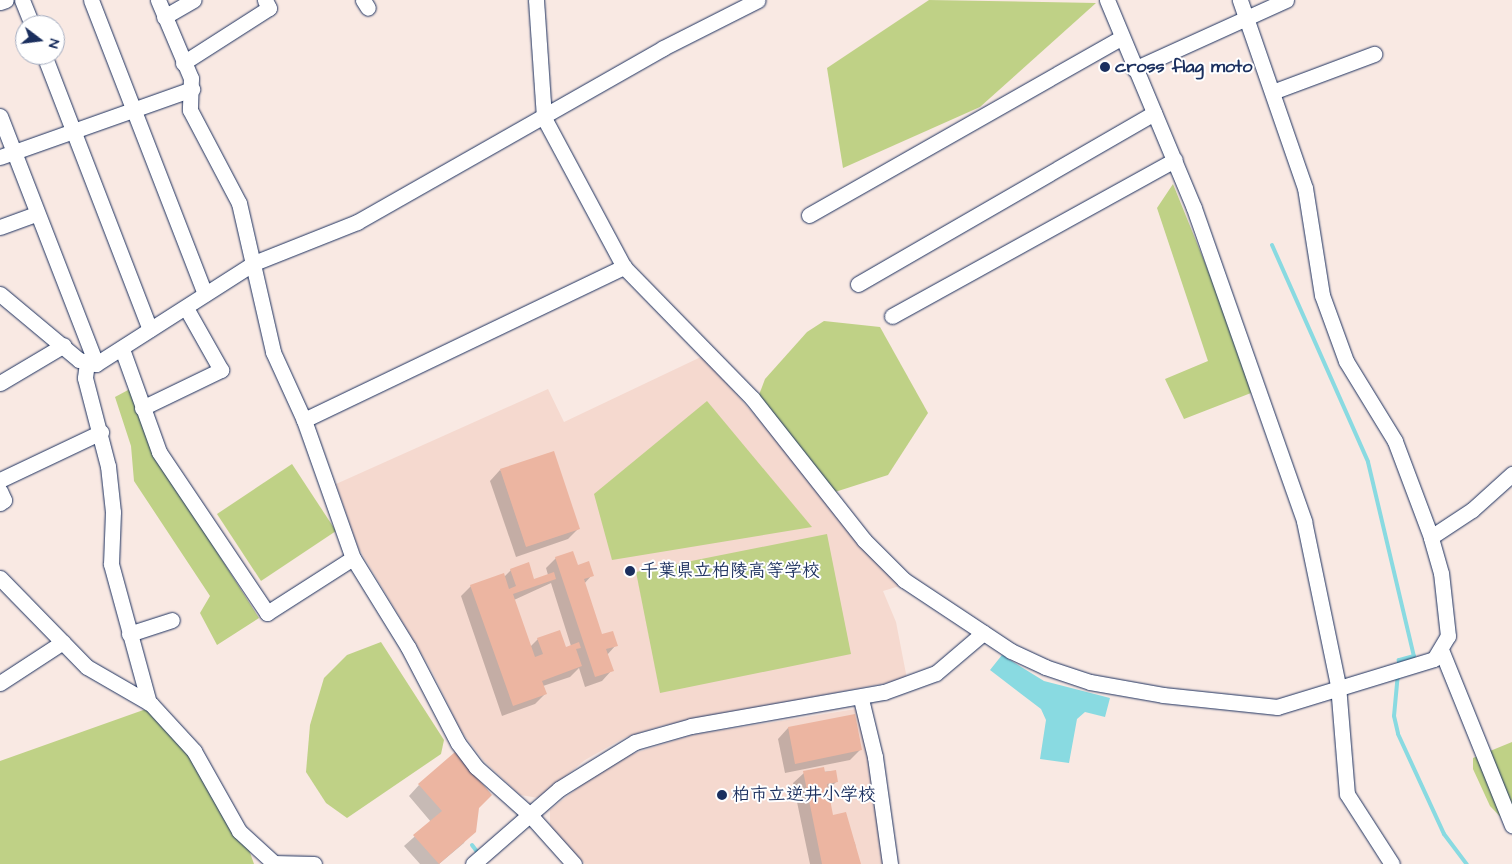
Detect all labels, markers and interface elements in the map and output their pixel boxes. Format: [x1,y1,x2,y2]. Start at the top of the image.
north arrow [15,15,65,65]
text: N [43,37,64,50]
place label: cross flag moto [1115,56,1252,78]
marker: cross flag moto [1099,61,1111,73]
place label: 千葉県立柏陵高等学校 [640,560,820,582]
marker: 千葉県立柏陵高等学校 [624,565,636,577]
place label: 柏市立逆井小学校 [732,784,876,806]
marker: 柏市立逆井小学校 [716,789,728,801]

